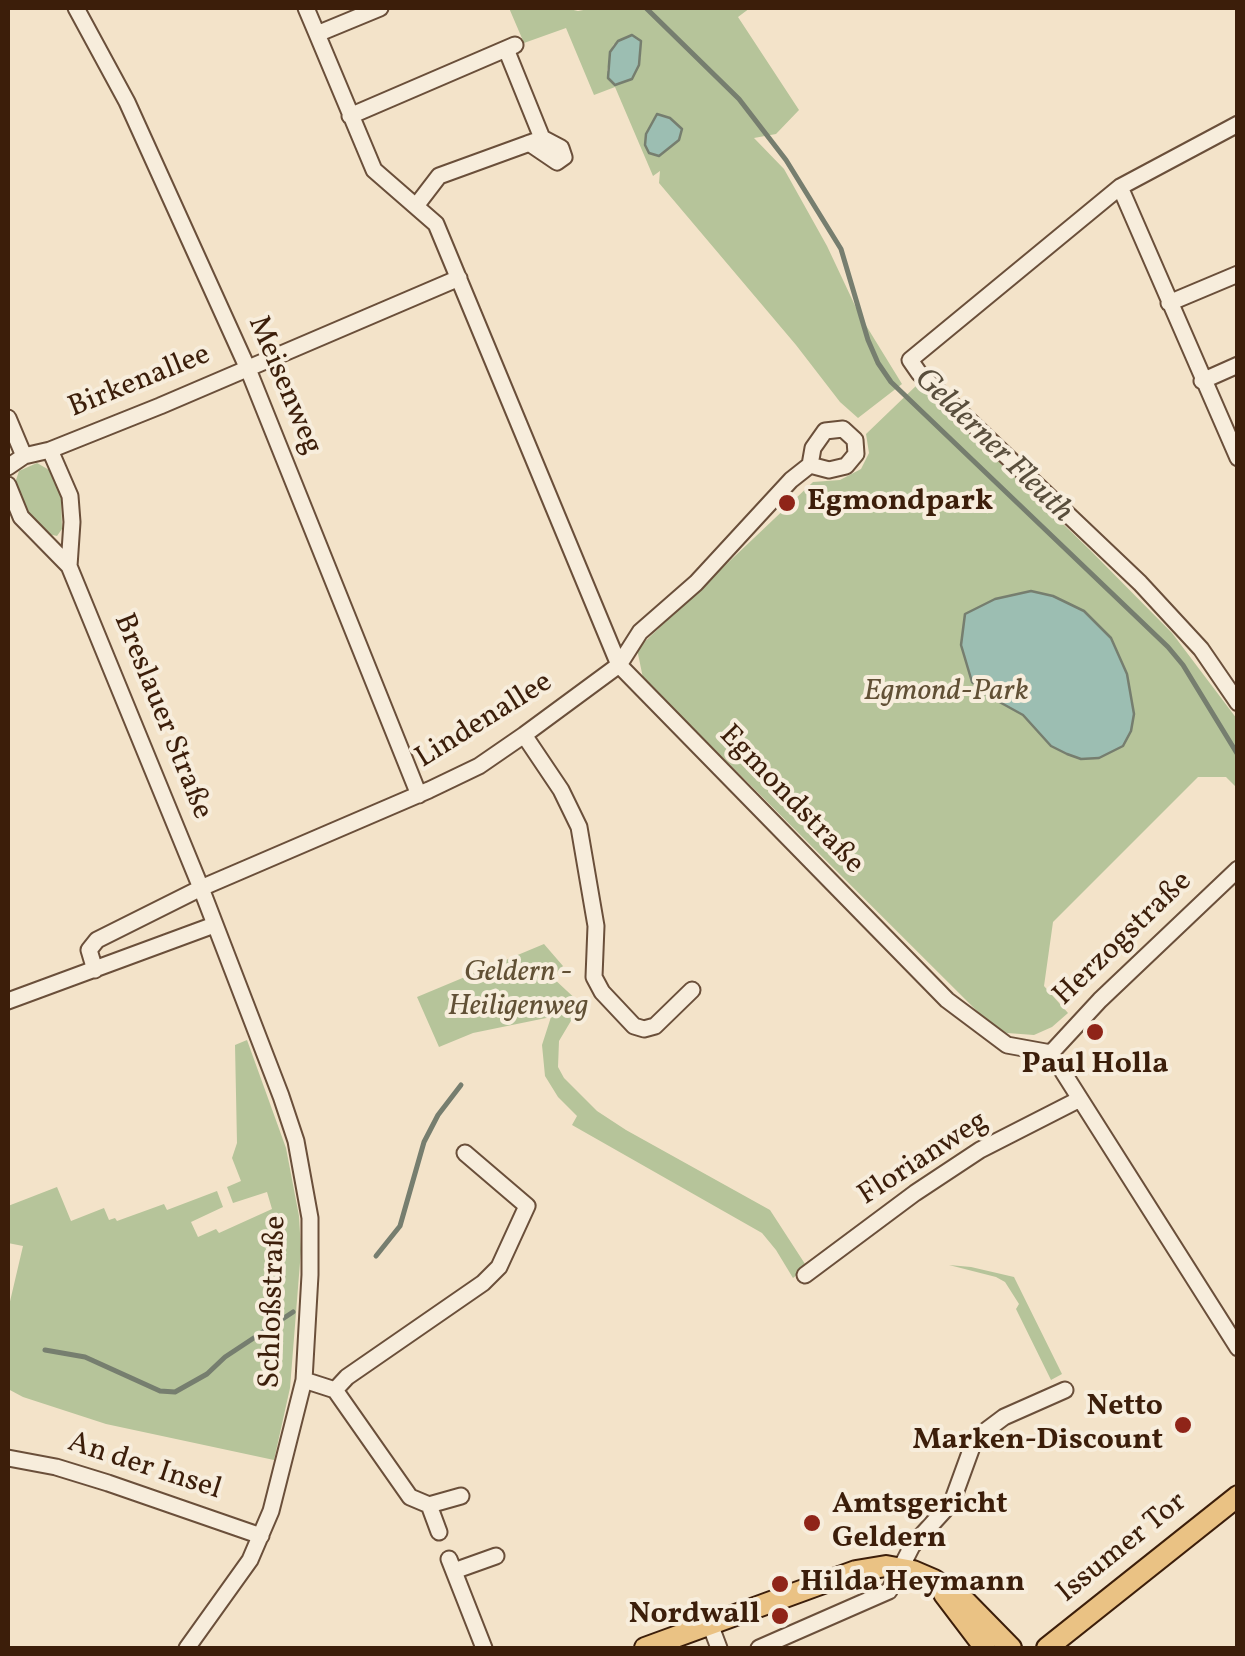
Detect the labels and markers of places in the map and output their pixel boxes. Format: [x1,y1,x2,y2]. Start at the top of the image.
place label: Egmondpark [807,485,993,521]
marker: Egmondpark [776,492,798,514]
marker: Paul Holla [1084,1021,1106,1043]
place label: Paul Holla [1021,1048,1169,1084]
place label: Netto Marken-Discount [913,1390,1163,1460]
marker: Netto Marken-Discount [1172,1414,1194,1436]
place label: Amtsgericht Geldern [832,1488,1007,1558]
marker: Amtsgericht Geldern [801,1512,823,1534]
place label: Hilda Heymann [800,1566,1025,1602]
marker: Hilda Heymann [769,1573,791,1595]
place label: Nordwall [629,1598,760,1634]
marker: Nordwall [769,1605,791,1627]

